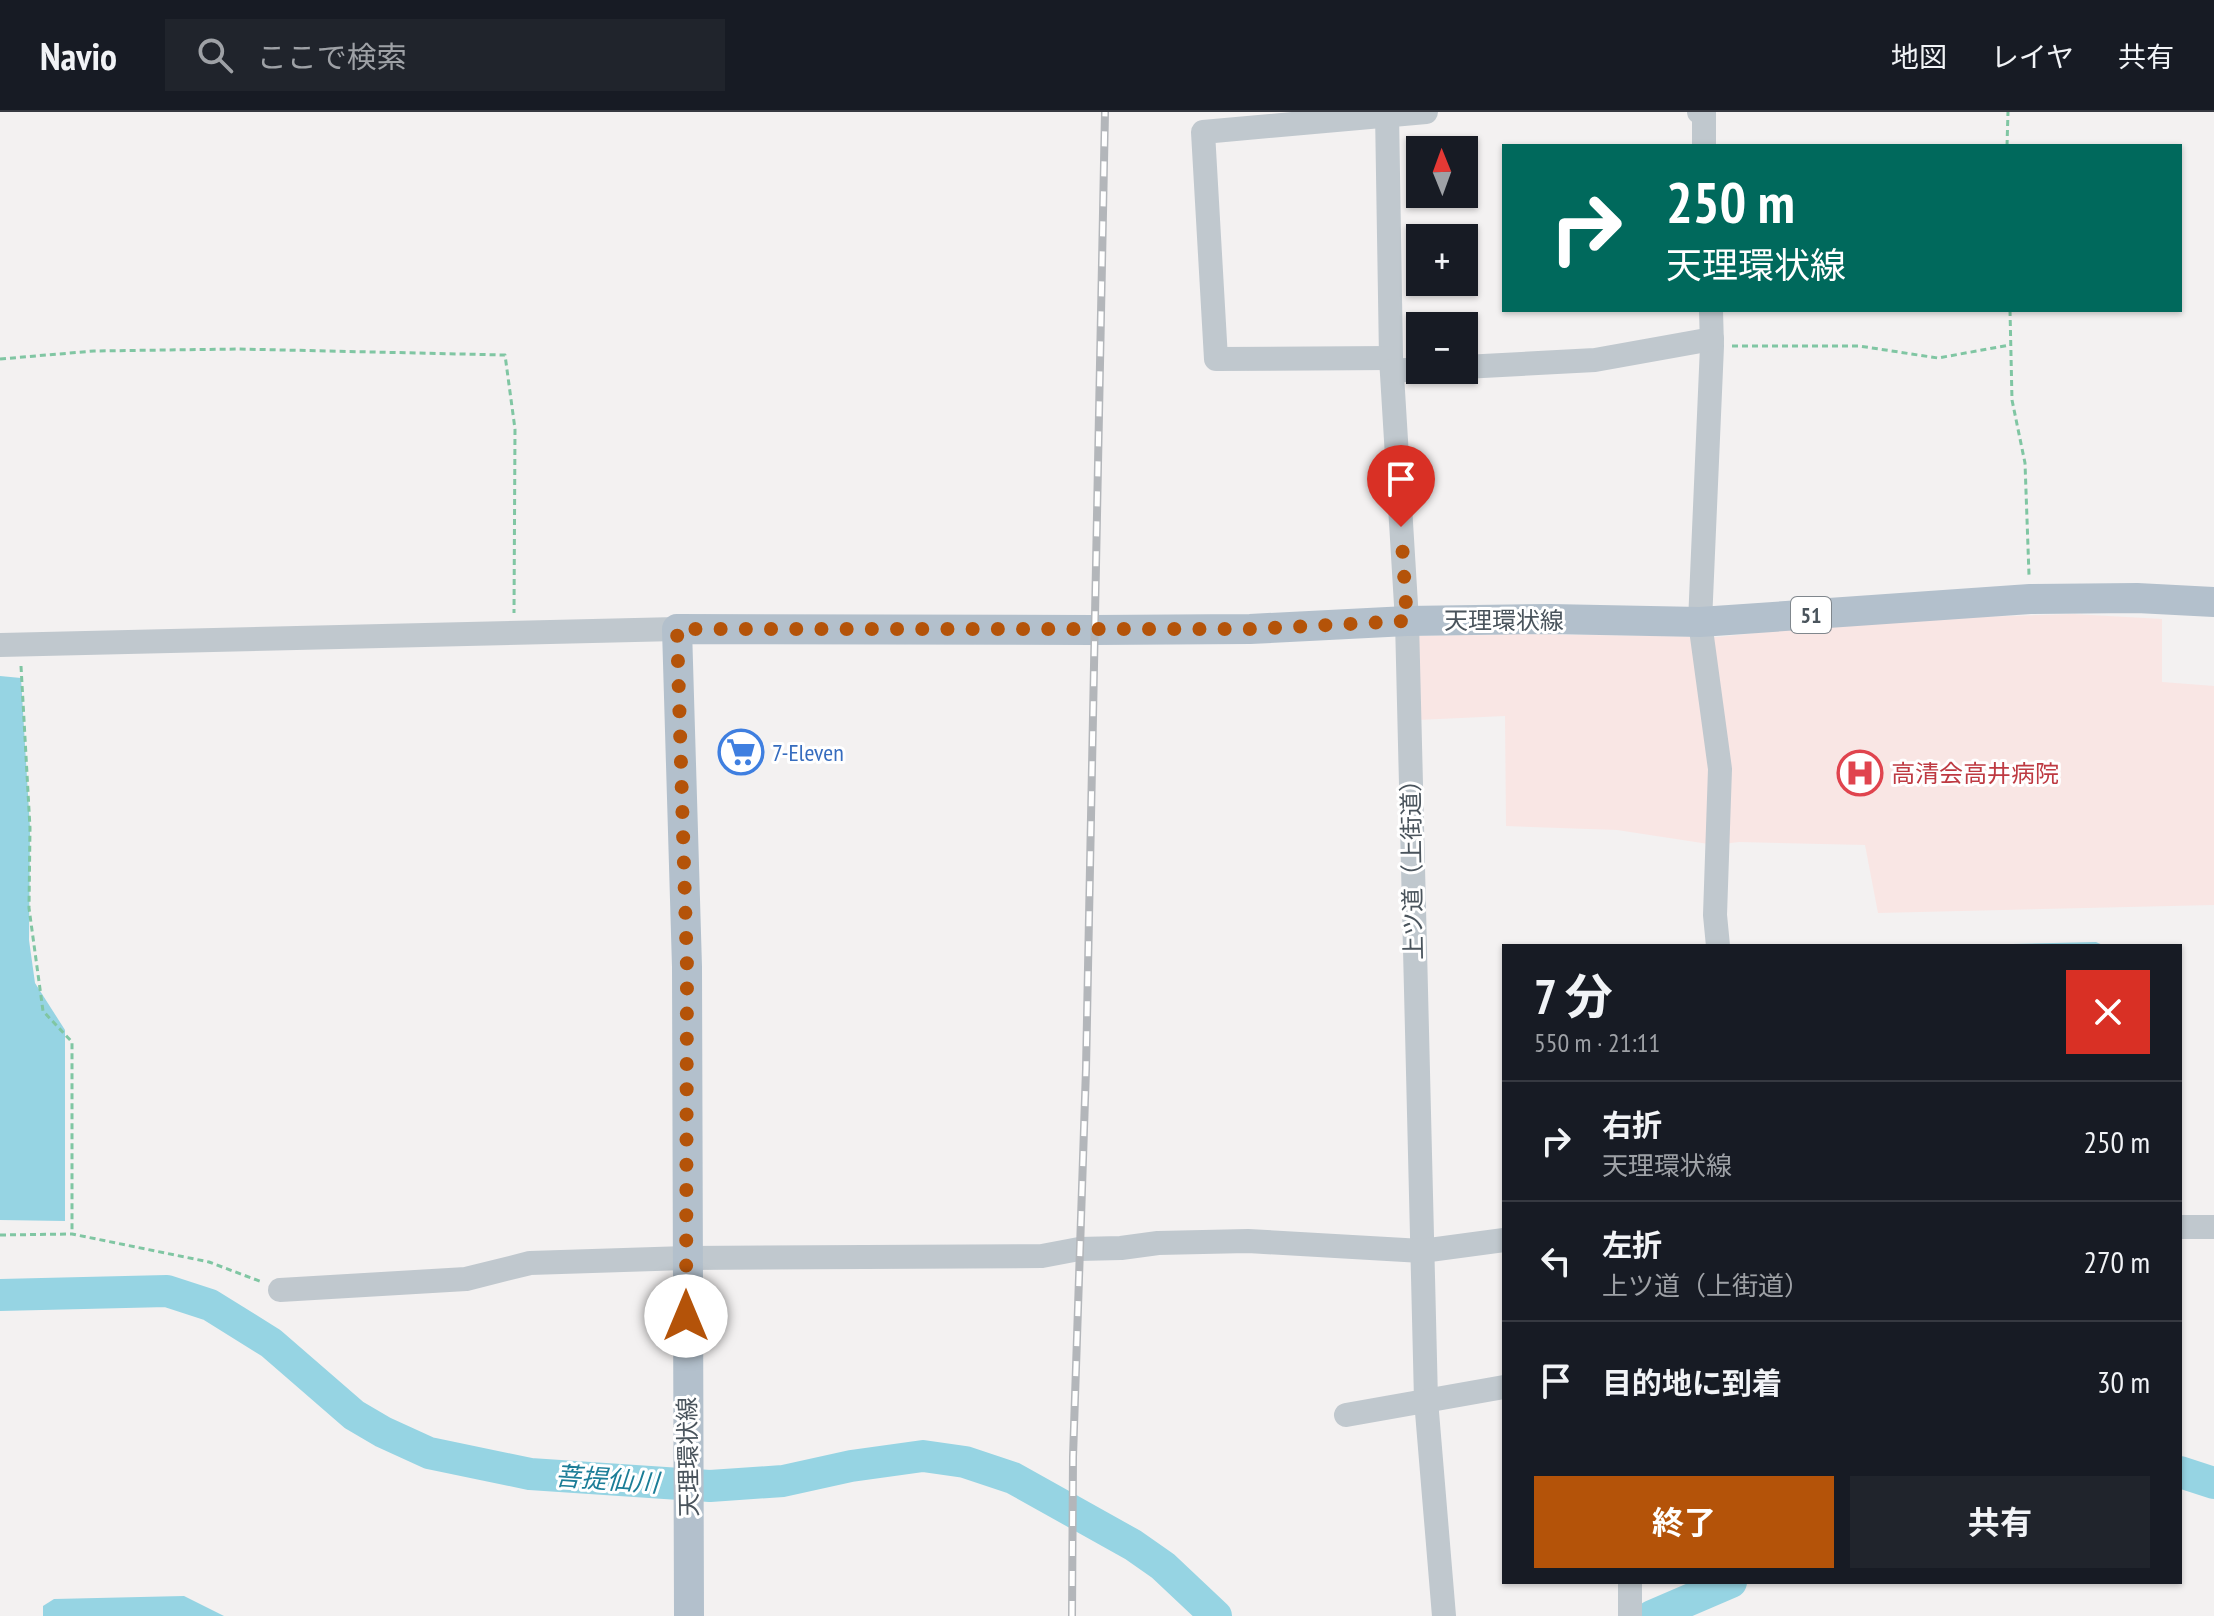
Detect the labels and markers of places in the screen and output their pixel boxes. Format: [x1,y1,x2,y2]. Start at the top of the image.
pin [1367,445,1435,527]
supermarket icon: 7-Eleven [717,728,765,776]
place label: 7-Eleven [772,737,844,768]
hospital icon: 高清会高井病院 [1836,749,1884,797]
place label: 高清会高井病院 [1891,758,2059,789]

